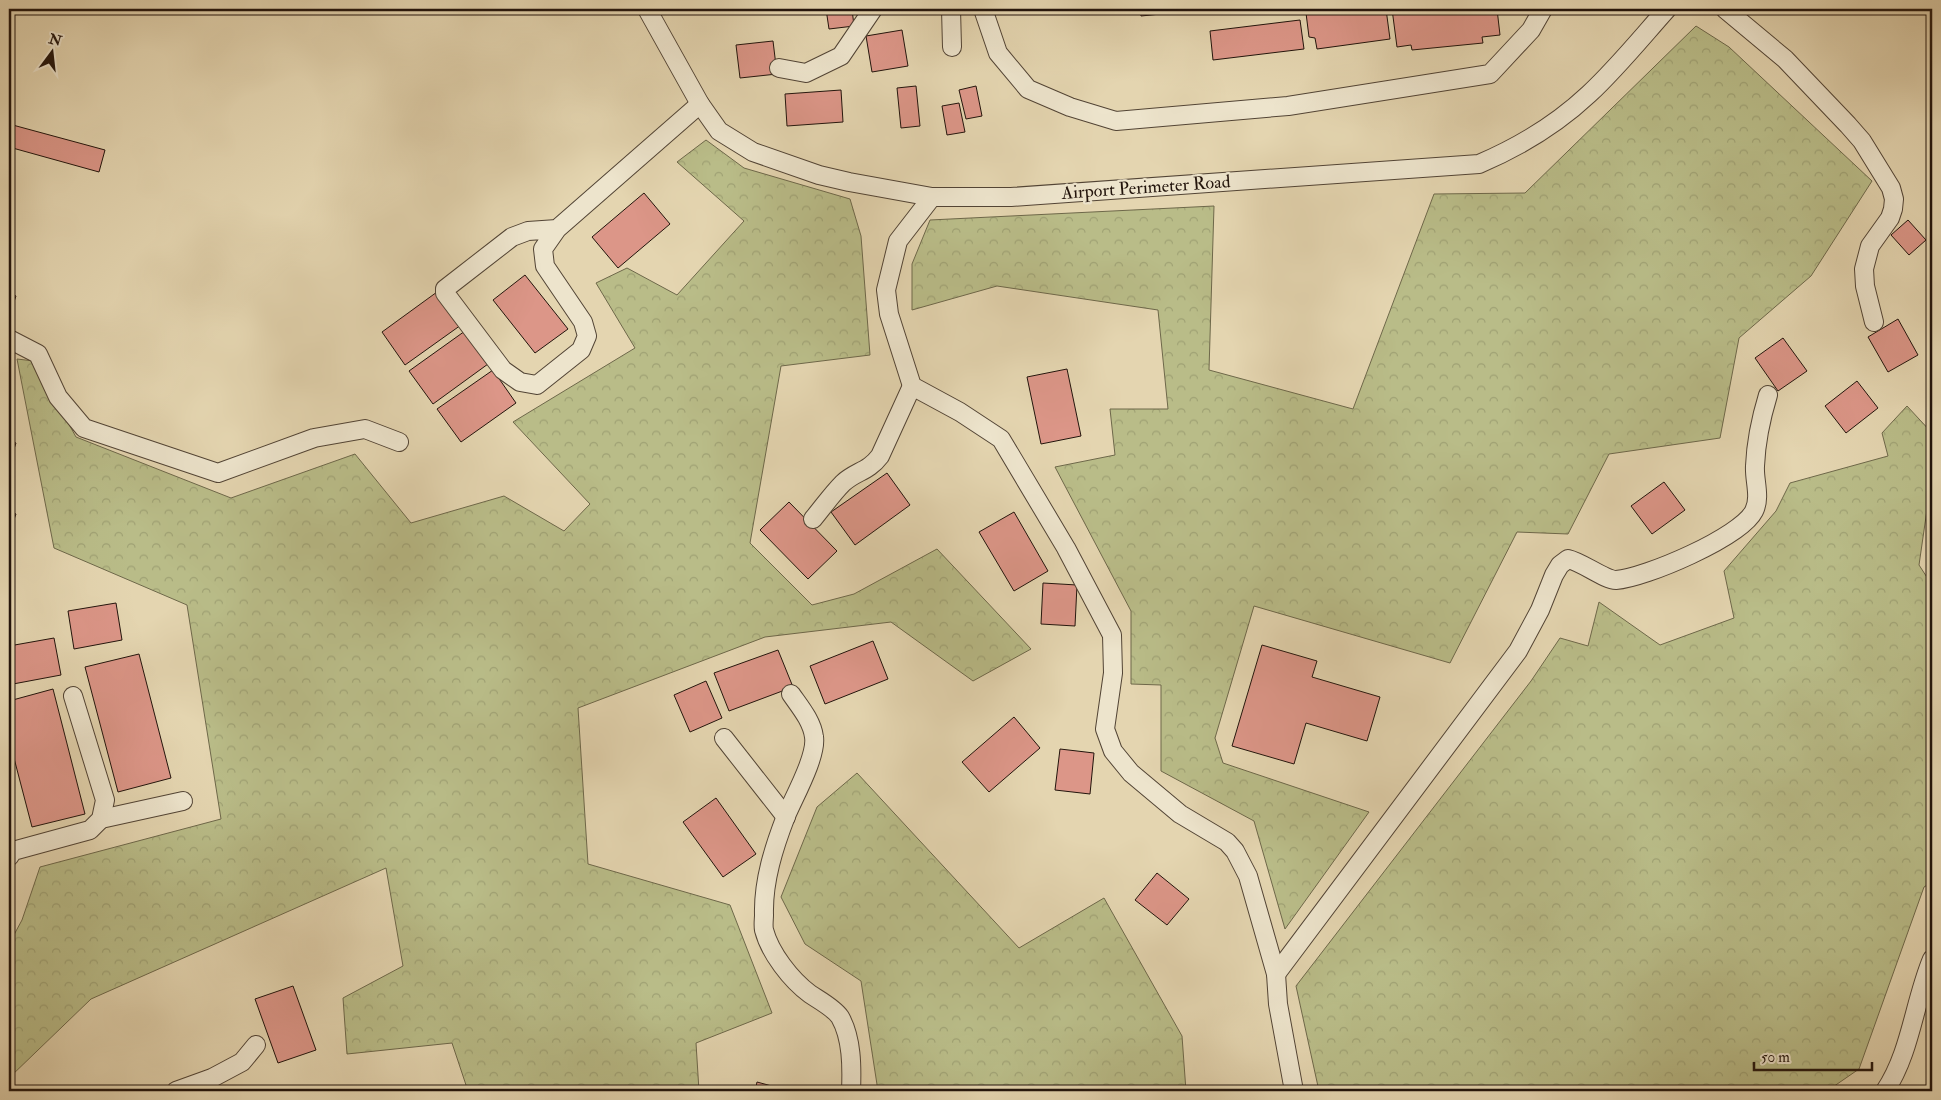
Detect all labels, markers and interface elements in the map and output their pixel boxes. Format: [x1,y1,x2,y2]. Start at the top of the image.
north arrow [28,28,78,78]
text: N [46,30,64,50]
street label: Airport Perimeter Road [1060,170,1231,205]
scale bar [1754,1040,1871,1072]
text: 50 m [1761,1048,1790,1067]

